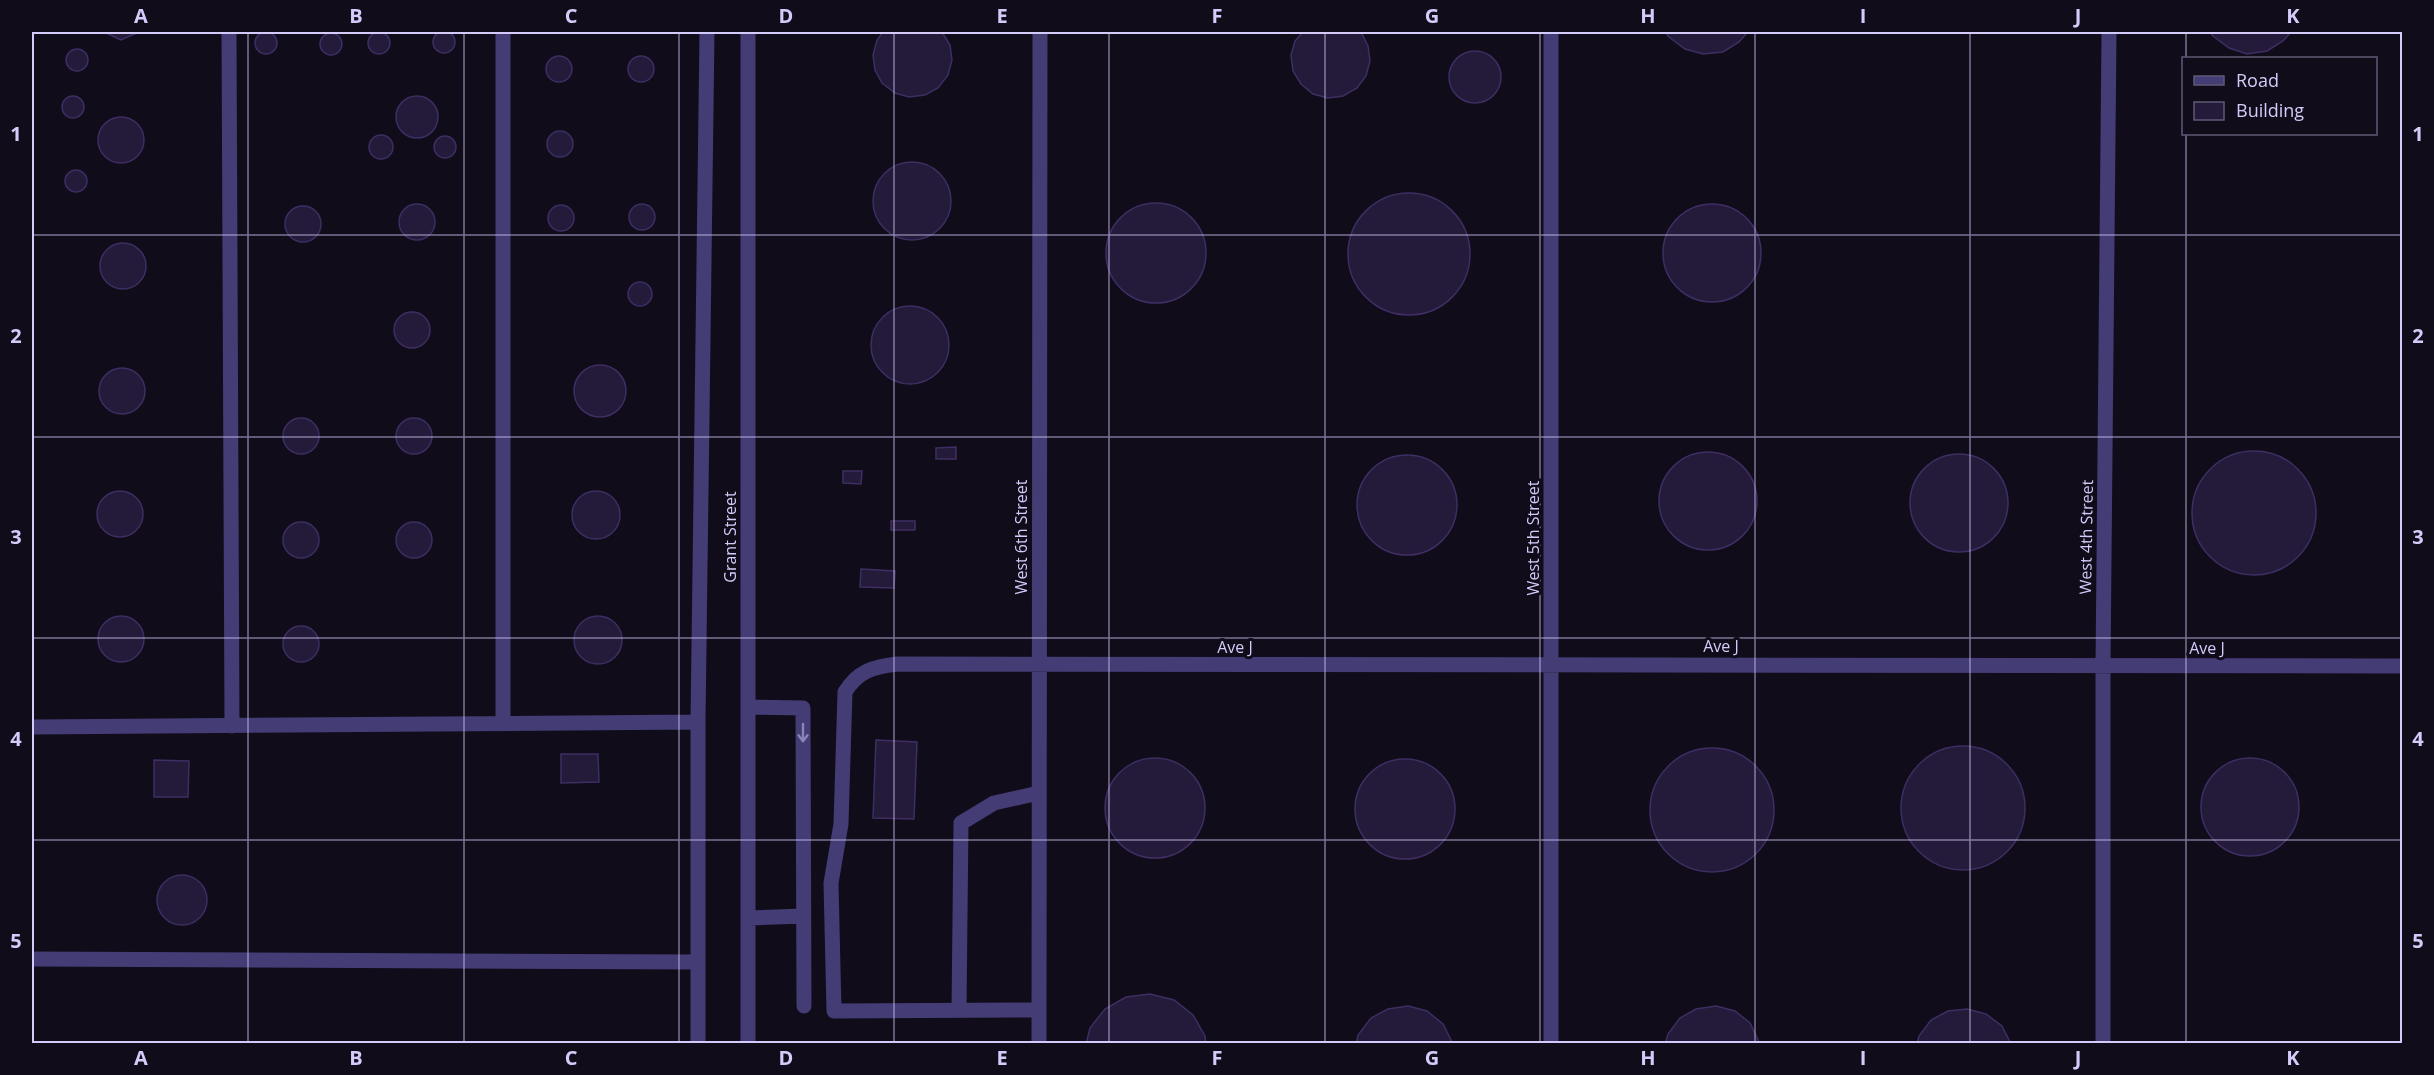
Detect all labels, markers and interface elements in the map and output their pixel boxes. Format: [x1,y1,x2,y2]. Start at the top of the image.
text: A [134,2,148,29]
text: B [349,2,363,29]
text: C [565,2,578,29]
text: D [779,2,793,29]
text: E [996,2,1008,29]
text: F [1212,2,1222,29]
text: G [1425,2,1439,29]
text: H [1640,2,1656,29]
text: I [1860,2,1866,29]
text: J [2073,2,2081,29]
text: K [2286,2,2300,29]
legend [2182,57,2377,135]
text: Road [2236,68,2279,92]
text: Building [2236,98,2304,122]
text: 1 [10,120,22,147]
text: 1 [2412,120,2424,147]
text: 2 [10,322,22,349]
text: 2 [2412,322,2424,349]
street label: West 6th Street [1010,479,1032,594]
street label: West 4th Street [2074,479,2098,595]
street label: West 5th Street [1522,480,1544,595]
street label: Grant Street [719,491,741,583]
text: 3 [10,523,22,550]
text: 3 [2412,523,2424,550]
street label: Ave J [1703,635,1739,657]
street label: Ave J [1217,636,1253,658]
street label: Ave J [2189,637,2225,659]
one-way arrow [797,722,809,742]
text: 4 [10,725,22,752]
text: 4 [2412,725,2424,752]
text: 5 [10,927,22,954]
text: 5 [2412,927,2424,954]
text: A [134,1044,148,1071]
text: B [349,1044,363,1071]
text: C [565,1044,578,1071]
text: D [779,1044,793,1071]
text: E [996,1044,1008,1071]
text: F [1212,1044,1222,1071]
text: G [1425,1044,1439,1071]
text: H [1640,1044,1656,1071]
text: I [1860,1044,1866,1071]
text: J [2073,1044,2081,1071]
text: K [2286,1044,2300,1071]

